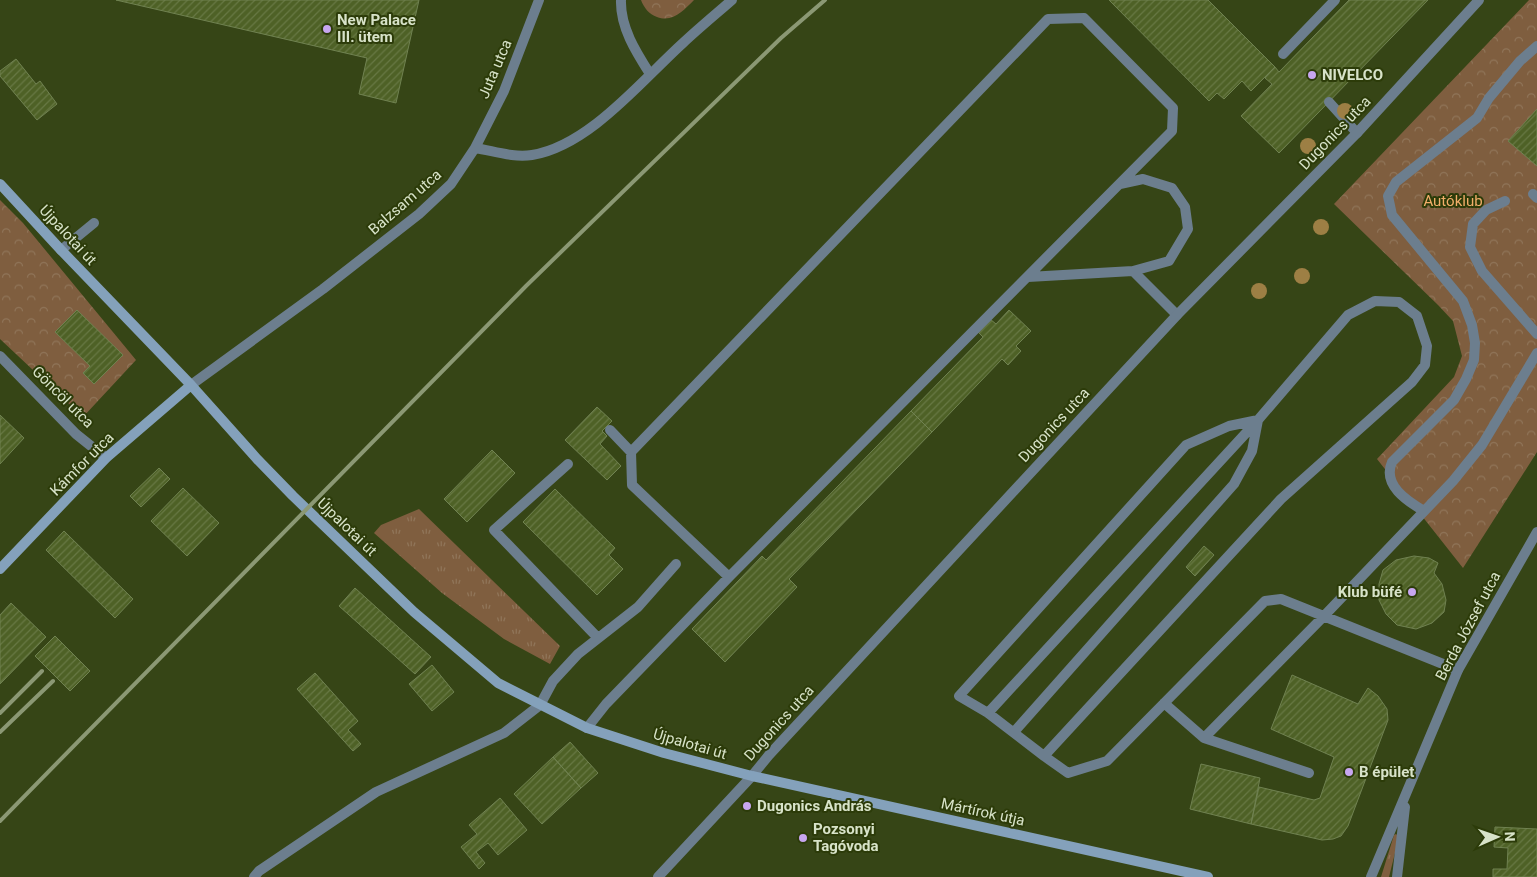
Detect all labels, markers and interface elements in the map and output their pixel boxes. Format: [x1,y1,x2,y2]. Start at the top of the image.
place label: New Palace III. ütem [337,11,416,46]
marker: New Palace III. ütem [321,23,333,35]
street label: Juta utca [474,37,516,101]
place label: NIVELCO [1322,66,1383,84]
marker: NIVELCO [1306,69,1318,81]
street label: Dugonics utca [1295,92,1375,174]
street label: Balzsam utca [365,166,445,238]
park label: Autóklub [1423,192,1483,210]
street label: Újpalotai út [36,201,100,269]
street label: Göncöl utca [28,362,98,432]
street label: Dugonics utca [1015,384,1093,466]
street label: Kámfor utca [46,428,118,500]
street label: Újpalotai út [314,494,381,560]
street label: Berda József utca [1432,569,1504,683]
place label: Klub büfé [1338,583,1402,601]
marker: Klub büfé [1406,586,1418,598]
street label: Dugonics utca [740,681,818,765]
street label: Újpalotai út [651,725,729,763]
place label: B épület [1359,763,1414,781]
marker: B épület [1343,766,1355,778]
street label: Mártírok útja [940,794,1026,830]
place label: Dugonics András [757,797,872,815]
marker: Dugonics András [741,800,753,812]
north arrow [1472,812,1522,862]
place label: Pozsonyi Tagóvoda [813,820,879,855]
text: N [1502,831,1518,842]
marker: Pozsonyi Tagóvoda [797,832,809,844]

